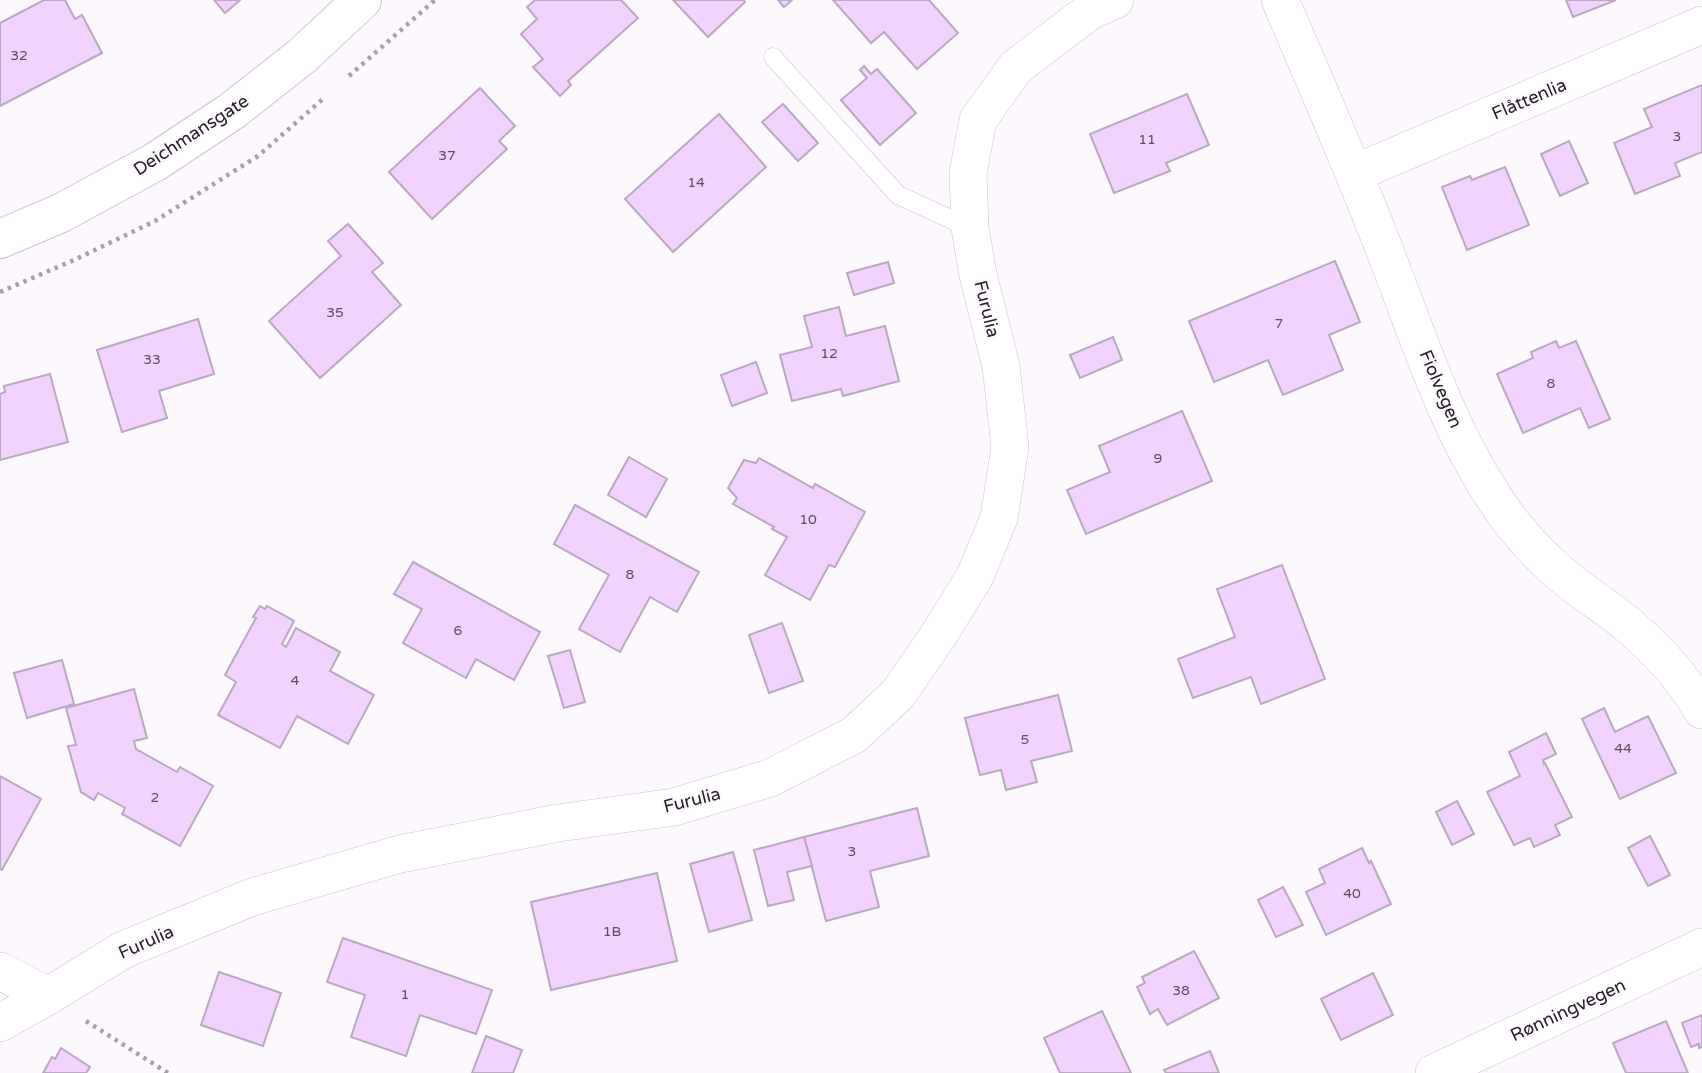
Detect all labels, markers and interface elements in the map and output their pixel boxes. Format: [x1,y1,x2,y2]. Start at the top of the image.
house number: 32 [10,47,28,64]
street label: Flåttenlia [1488,73,1570,125]
street label: Deichmansgate [129,90,253,180]
house number: 3 [1673,128,1681,145]
house number: 11 [1138,131,1156,148]
house number: 37 [438,147,456,164]
house number: 14 [687,174,705,191]
street label: Furulia [969,278,1005,340]
house number: 35 [326,304,344,321]
house number: 7 [1275,315,1283,332]
house number: 12 [820,345,838,362]
street label: Fiolvegen [1415,347,1467,431]
house number: 33 [143,351,161,368]
house number: 8 [1547,375,1556,392]
house number: 9 [1154,450,1162,467]
house number: 10 [799,511,817,528]
house number: 8 [626,566,635,583]
house number: 6 [454,622,463,639]
house number: 4 [291,672,300,689]
house number: 5 [1021,731,1029,748]
house number: 44 [1614,740,1632,757]
street label: Furulia [661,782,723,818]
house number: 2 [151,789,159,806]
house number: 3 [848,843,856,860]
house number: 40 [1343,885,1361,902]
street label: Furulia [115,920,177,964]
house number: 1B [603,923,621,940]
street label: Rønningvegen [1507,974,1629,1046]
house number: 38 [1172,982,1190,999]
house number: 1 [401,986,409,1003]

